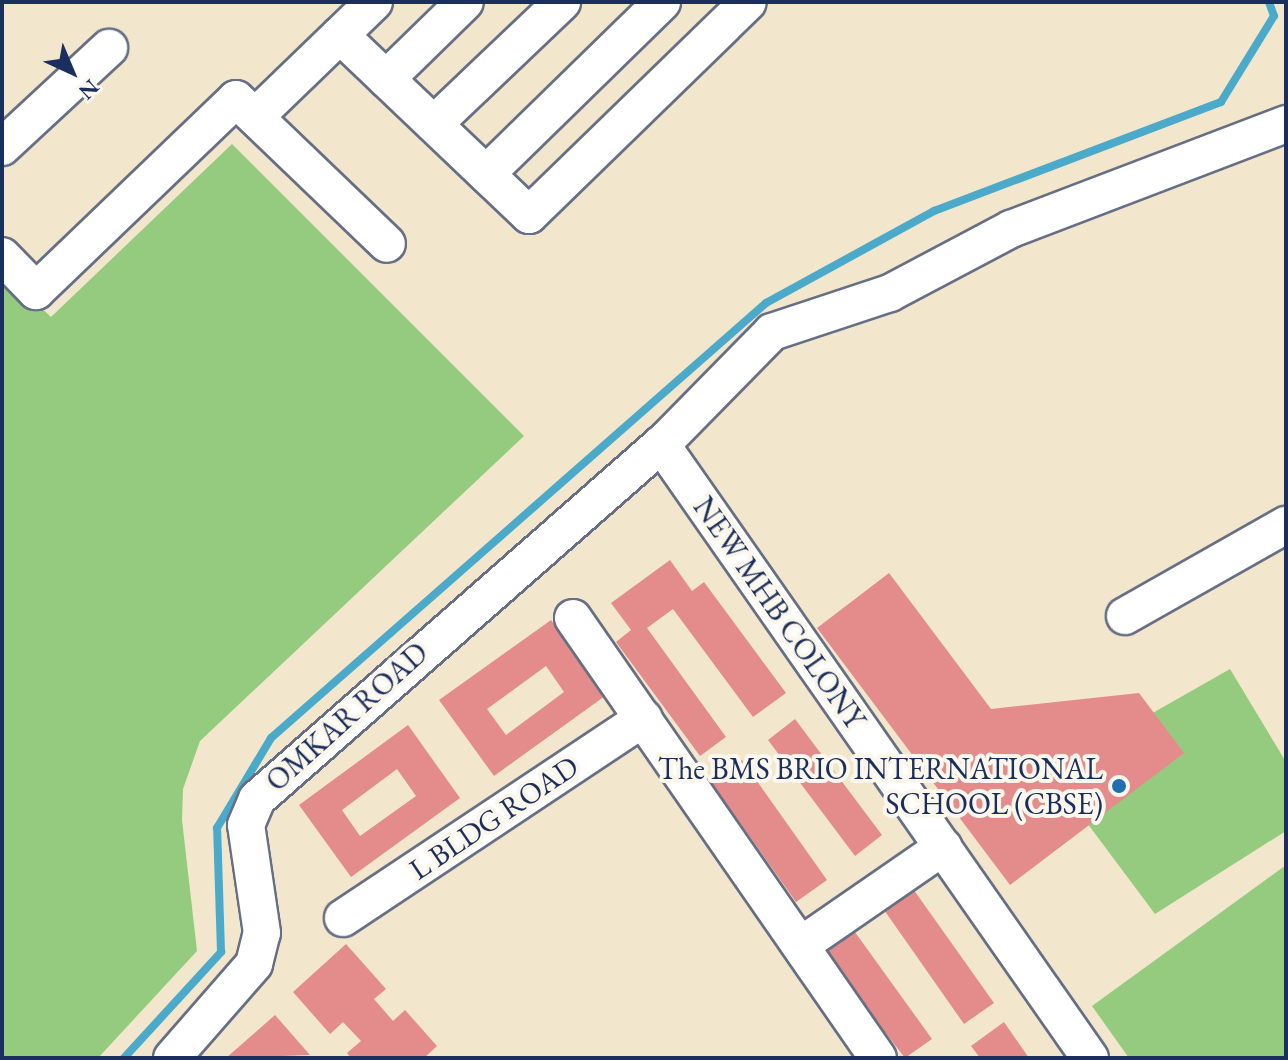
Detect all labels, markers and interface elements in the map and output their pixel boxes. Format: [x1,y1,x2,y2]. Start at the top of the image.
north arrow [32,32,112,112]
text: N [73,73,105,106]
street label: NEW MHB COLONY [685,490,873,736]
street label: OMKAR ROAD [259,635,435,799]
street label: L BLDG ROAD [403,748,585,888]
place label: The BMS BRIO INTERNATIONAL SCHOOL (CBSE) [658,751,1103,822]
marker: The BMS BRIO INTERNATIONAL SCHOOL (CBSE) [1110,777,1128,795]

